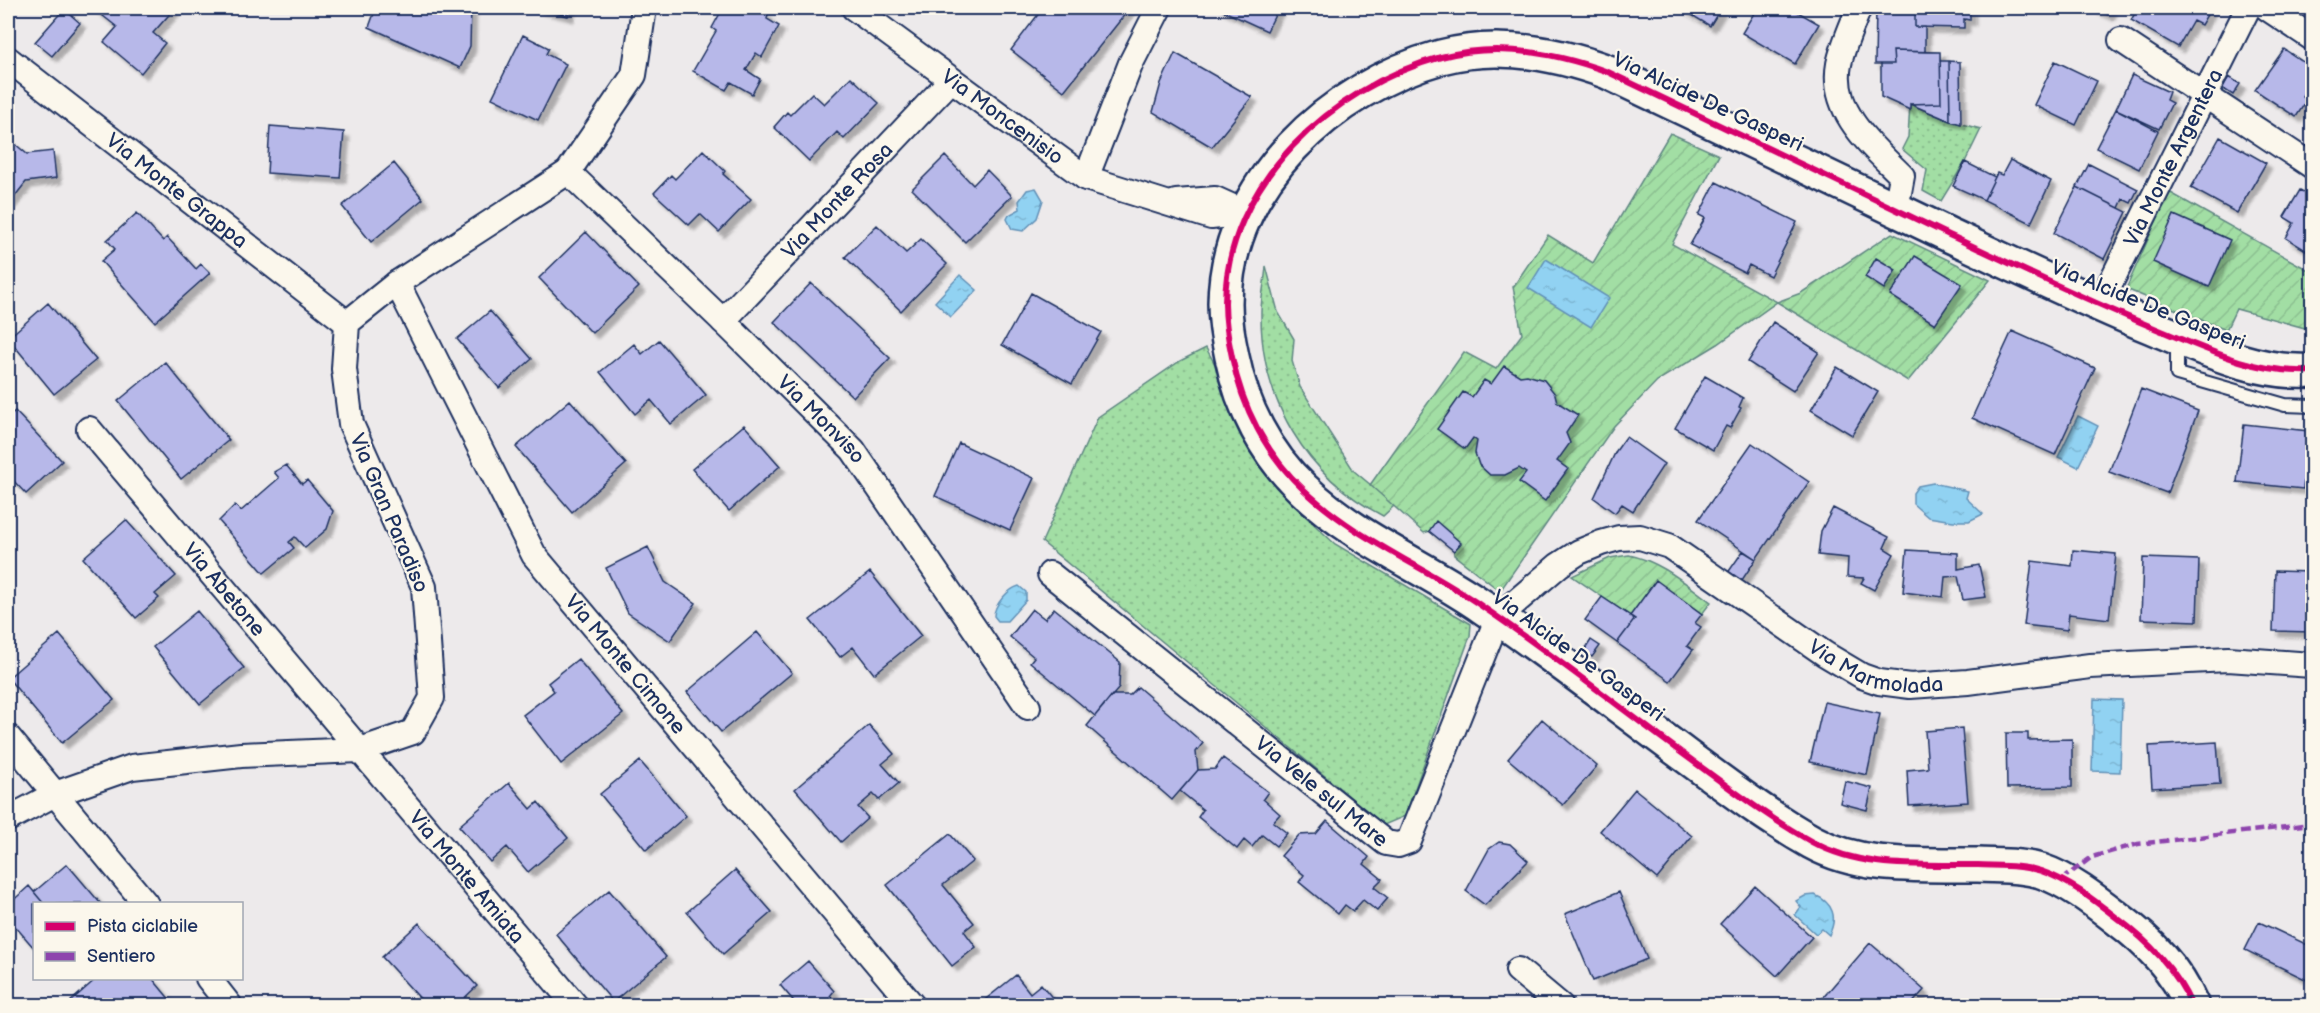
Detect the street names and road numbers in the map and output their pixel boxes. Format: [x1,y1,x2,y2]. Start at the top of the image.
street label: Via Alcide De Gasperi [1609,47,1807,157]
street label: Via Moncenisio [937,64,1068,170]
street label: Via Monte Argentera [2118,65,2228,250]
street label: Via Monte Grappa [101,128,253,253]
street label: Via Monte Rosa [776,137,898,264]
street label: Via Alcide De Gasperi [2047,255,2249,355]
street label: Via Monviso [772,370,871,468]
street label: Via Gran Paradiso [344,430,434,596]
street label: Via Abetone [178,538,271,641]
street label: Via Alcide De Gasperi [1487,585,1669,727]
street label: Via Monte Cimone [560,589,691,739]
street label: Via Marmolada [1804,634,1944,699]
street label: Via Vele sul Mare [1250,731,1393,852]
street label: Via Monte Amiata [404,805,530,948]

